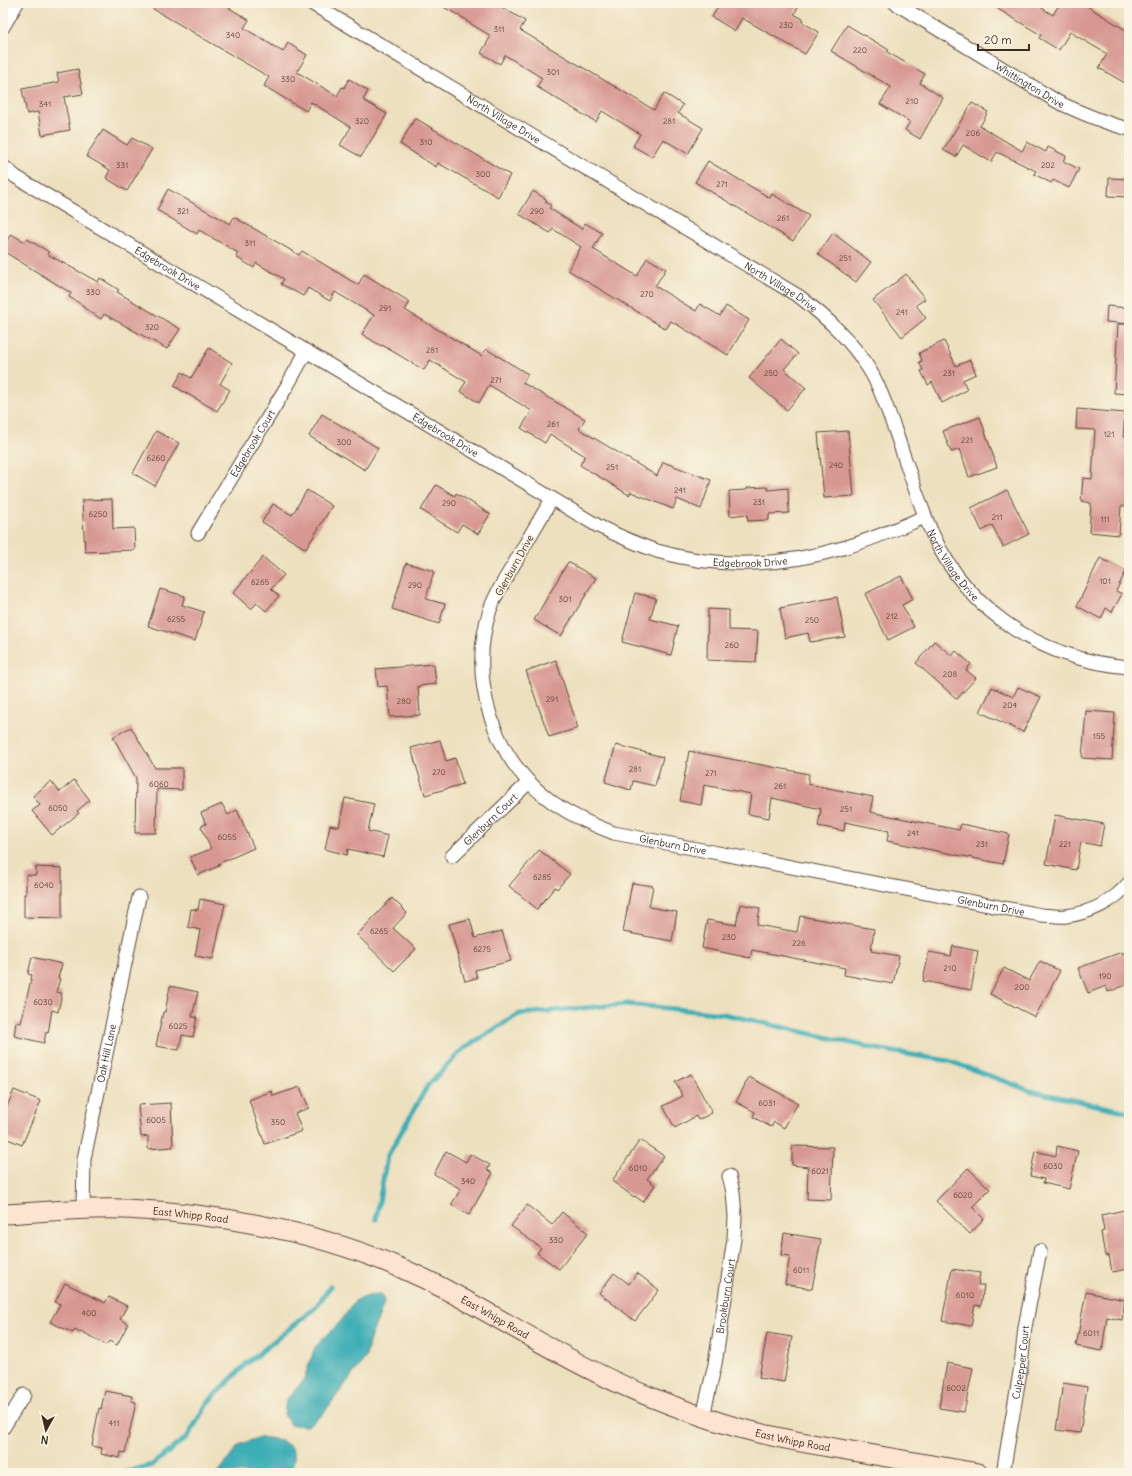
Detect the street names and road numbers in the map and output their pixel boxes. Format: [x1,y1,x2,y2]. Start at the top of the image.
street label: Whittington Drive [993,60,1066,111]
street label: North Village Drive [464,92,543,147]
street label: Edgebrook Drive [132,244,203,293]
street label: North Village Drive [742,259,820,315]
street label: Edgebrook Court [227,407,278,479]
street label: Edgebrook Drive [410,410,481,460]
street label: North Village Drive [924,527,982,604]
street label: Glenburn Drive [492,532,537,598]
street label: Edgebrook Drive [712,554,788,570]
street label: Glenburn Court [461,790,521,848]
street label: Glenburn Drive [638,832,707,858]
street label: Glenburn Drive [956,893,1026,919]
street label: Oak Hill Lane [94,1023,119,1084]
street label: East Whipp Road [152,1205,229,1226]
street label: Brookburn Court [714,1257,738,1335]
street label: East Whipp Road [459,1293,531,1342]
street label: Culpepper Court [1009,1324,1032,1400]
street label: East Whipp Road [754,1426,831,1454]

